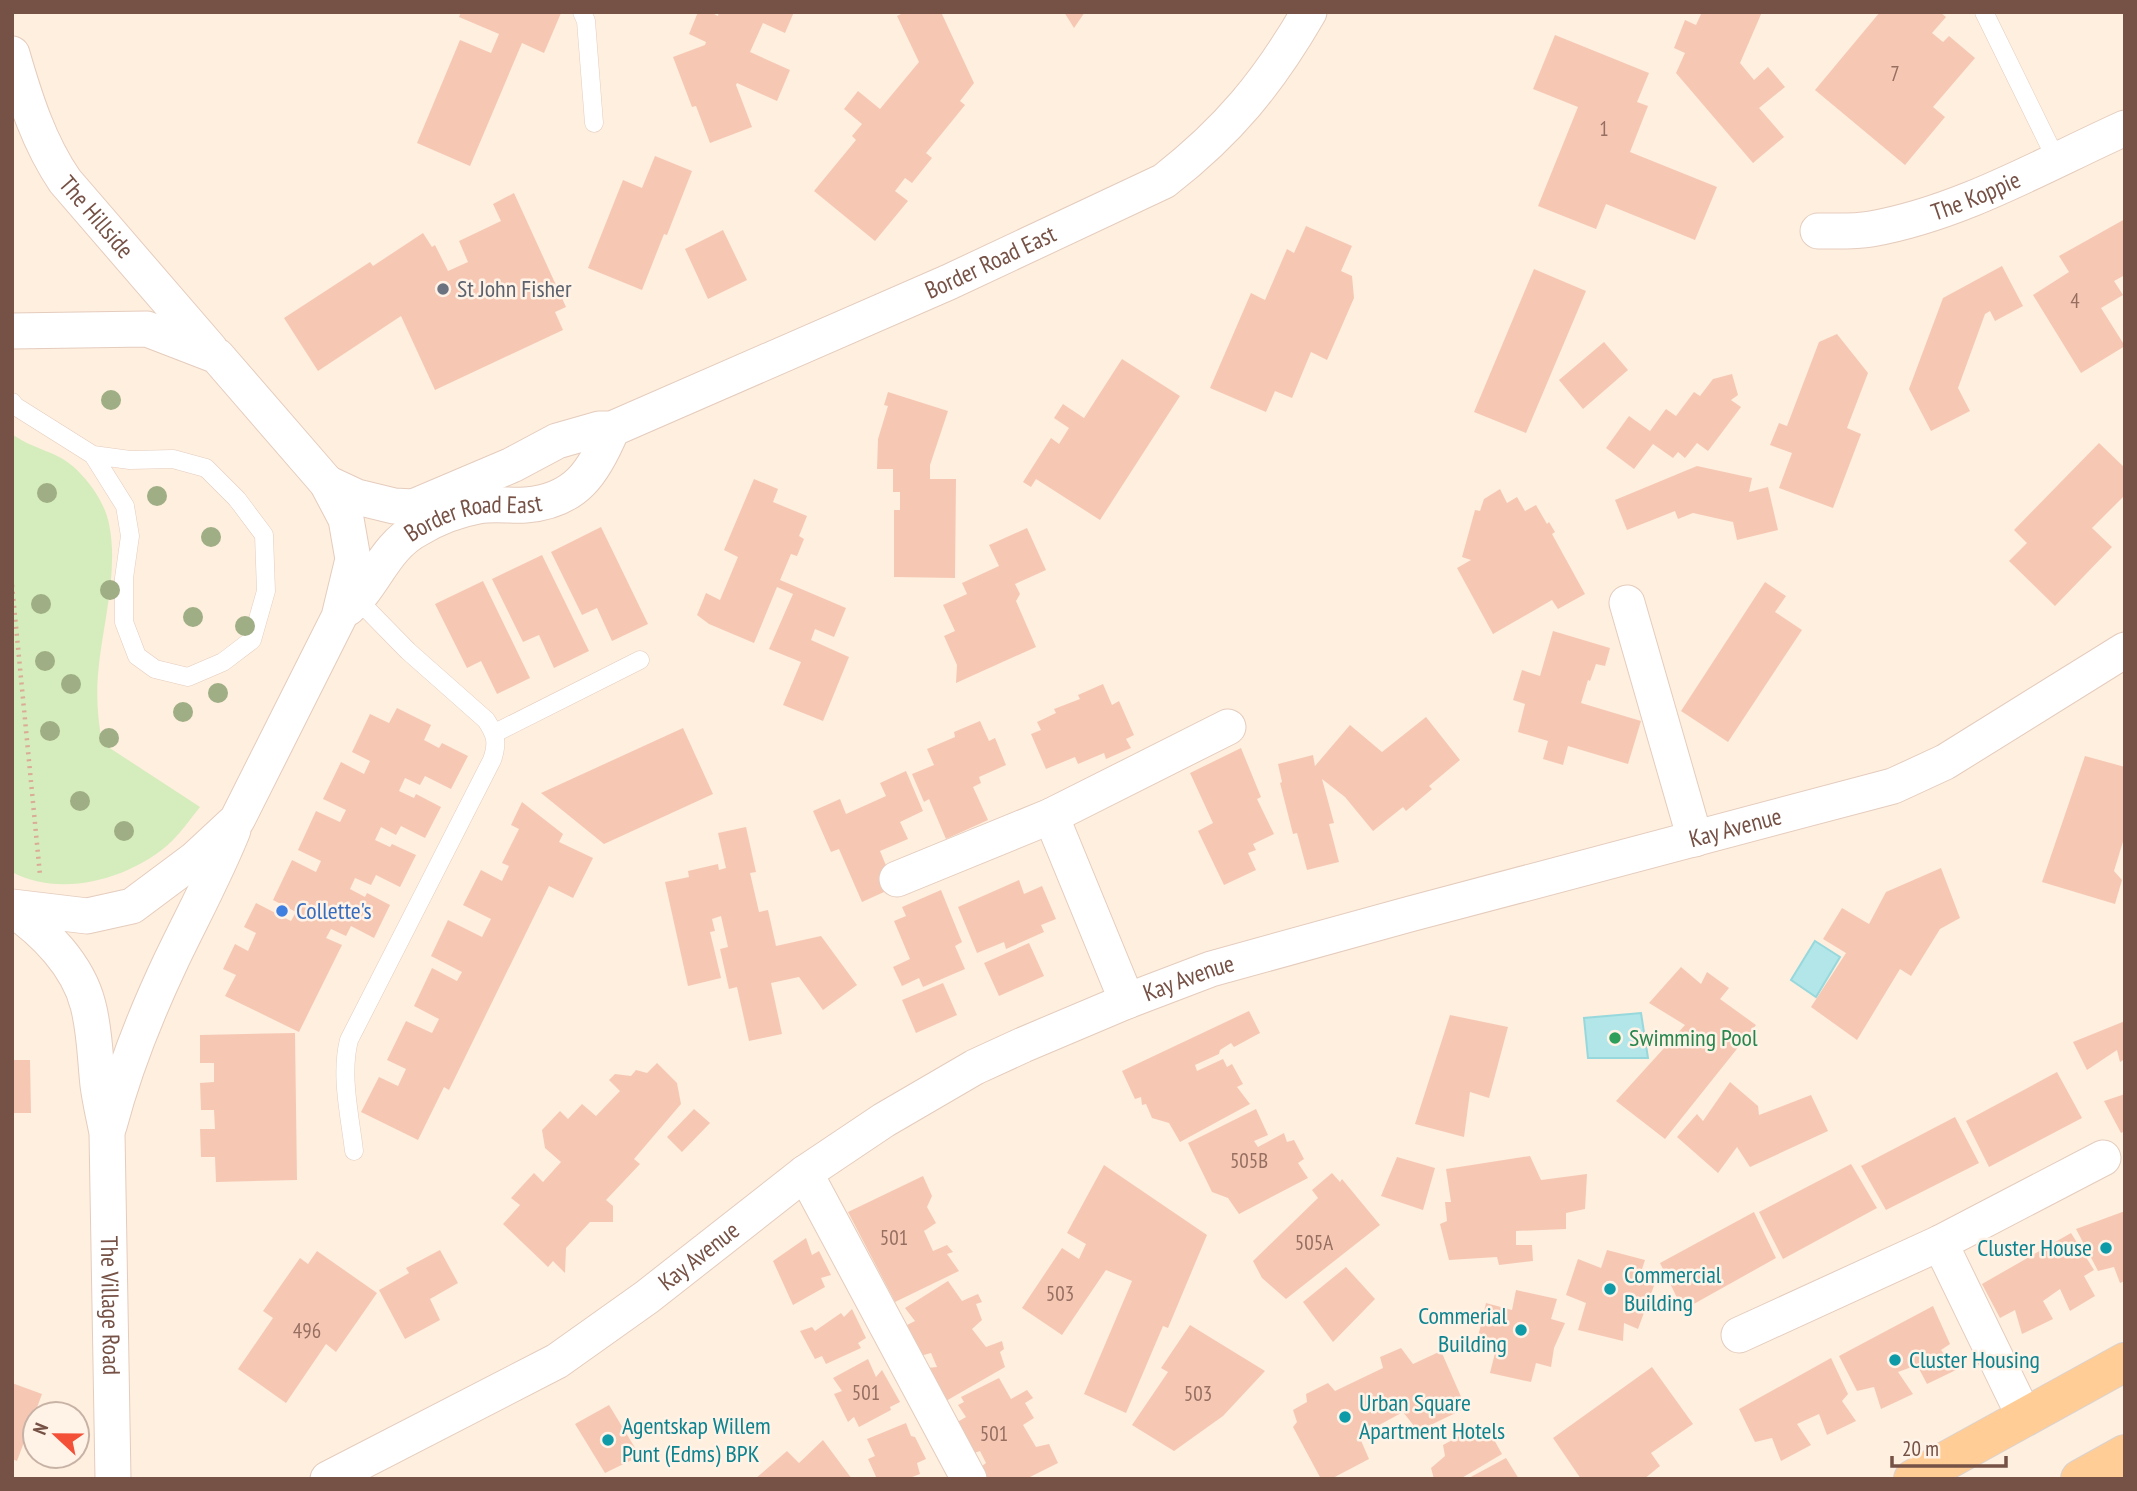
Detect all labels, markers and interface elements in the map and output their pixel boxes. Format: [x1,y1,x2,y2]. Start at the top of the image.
house number: 7 [1890,60,1900,87]
house number: 1 [1599,115,1609,142]
street label: The Koppie [1927,164,2025,228]
street label: The Hillside [52,169,141,265]
street label: Border Road East [920,218,1061,306]
place label: St John Fisher [457,273,572,304]
marker: St John Fisher [435,281,451,297]
house number: 4 [2070,287,2080,314]
street label: Border Road East [398,487,545,548]
street label: Kay Avenue [1686,800,1785,854]
place label: Collette's [296,895,372,926]
marker: Collette's [274,903,290,919]
street label: Kay Avenue [1139,947,1237,1008]
place label: Swimming Pool [1629,1022,1758,1053]
marker: Swimming Pool [1607,1030,1623,1046]
house number: 505B [1230,1147,1268,1174]
street label: Kay Avenue [652,1215,745,1297]
house number: 501 [880,1224,908,1251]
house number: 505A [1295,1229,1333,1256]
place label: Cluster House [1977,1232,2092,1263]
street label: The Village Road [94,1236,127,1375]
marker: Cluster House [2098,1240,2114,1256]
place label: Commercial Building [1624,1259,1722,1318]
house number: 503 [1046,1280,1074,1307]
marker: Commercial Building [1602,1281,1618,1297]
place label: Commerial Building [1418,1300,1507,1359]
house number: 496 [293,1317,321,1344]
marker: Commerial Building [1513,1322,1529,1338]
place label: Cluster Housing [1909,1344,2040,1375]
marker: Cluster Housing [1887,1352,1903,1368]
house number: 501 [852,1379,880,1406]
house number: 503 [1184,1380,1212,1407]
place label: Urban Square Apartment Hotels [1359,1387,1505,1446]
north arrow [21,1400,91,1470]
marker: Urban Square Apartment Hotels [1337,1409,1353,1425]
place label: Agentskap Willem Punt (Edms) BPK [622,1410,771,1469]
text: N [27,1419,53,1438]
house number: 501 [980,1420,1008,1447]
scale bar [1892,1424,2006,1468]
marker: Agentskap Willem Punt (Edms) BPK [600,1432,616,1448]
text: 20 m [1902,1435,1939,1462]

